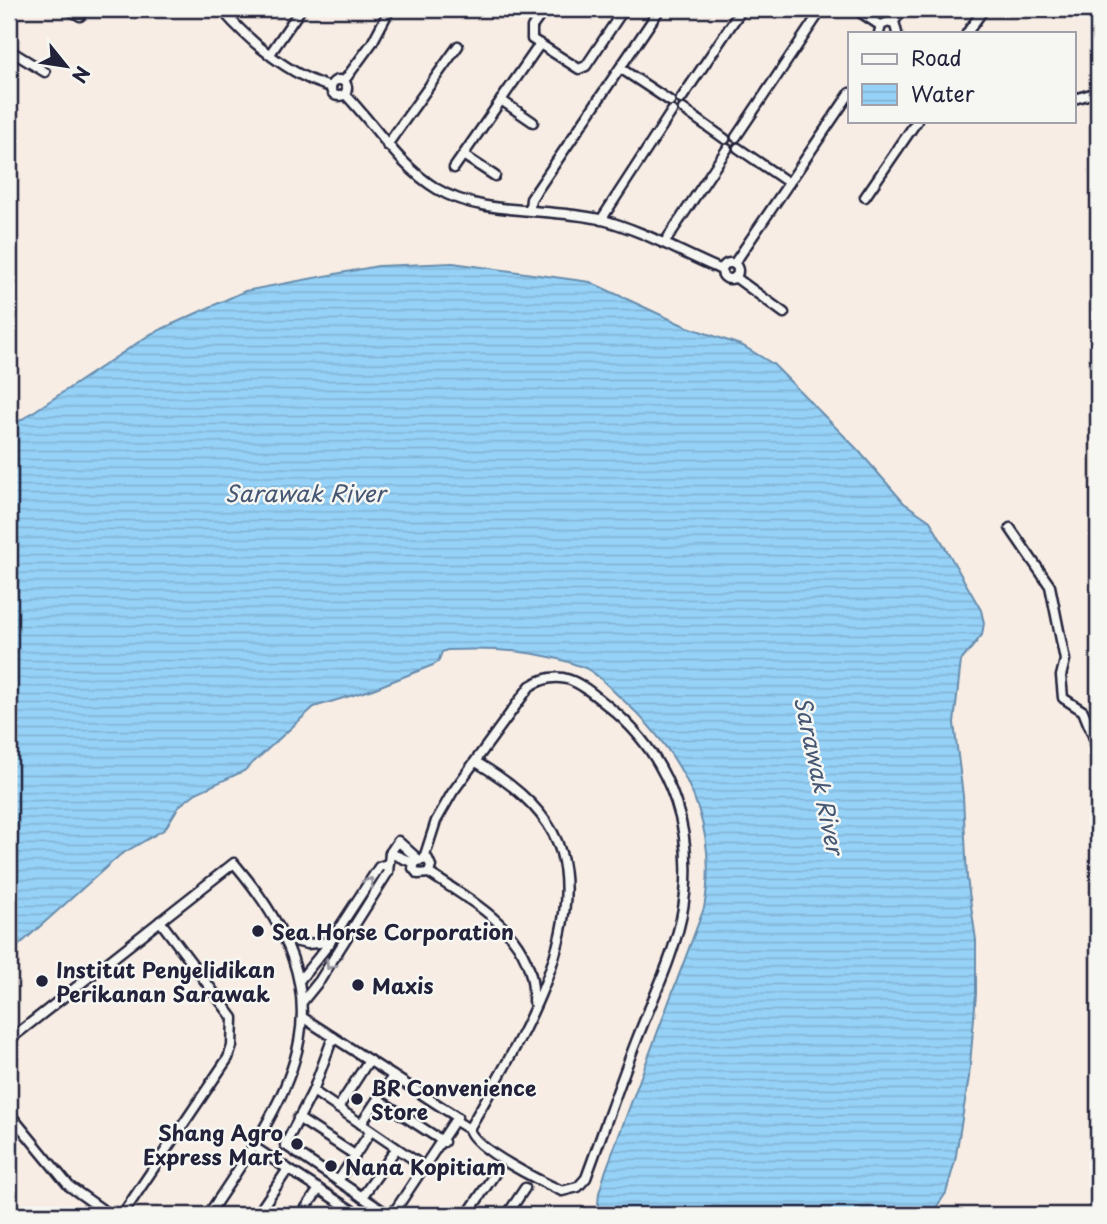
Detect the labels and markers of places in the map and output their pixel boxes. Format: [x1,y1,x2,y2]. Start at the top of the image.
place label: Sea Horse Corporation [272,915,514,947]
marker: Sea Horse Corporation [250,923,266,939]
place label: Institut Penyelidikan Perikanan Sarawak [56,953,275,1009]
place label: Maxis [372,969,434,1001]
marker: Institut Penyelidikan Perikanan Sarawak [34,973,50,989]
marker: Maxis [350,977,366,993]
place label: BR Convenience Store [371,1071,536,1127]
marker: BR Convenience Store [349,1091,365,1107]
place label: Shang Agro Express Mart [143,1116,283,1172]
marker: Shang Agro Express Mart [289,1136,305,1152]
place label: Nana Kopitiam [345,1150,506,1182]
marker: Nana Kopitiam [323,1158,339,1174]

